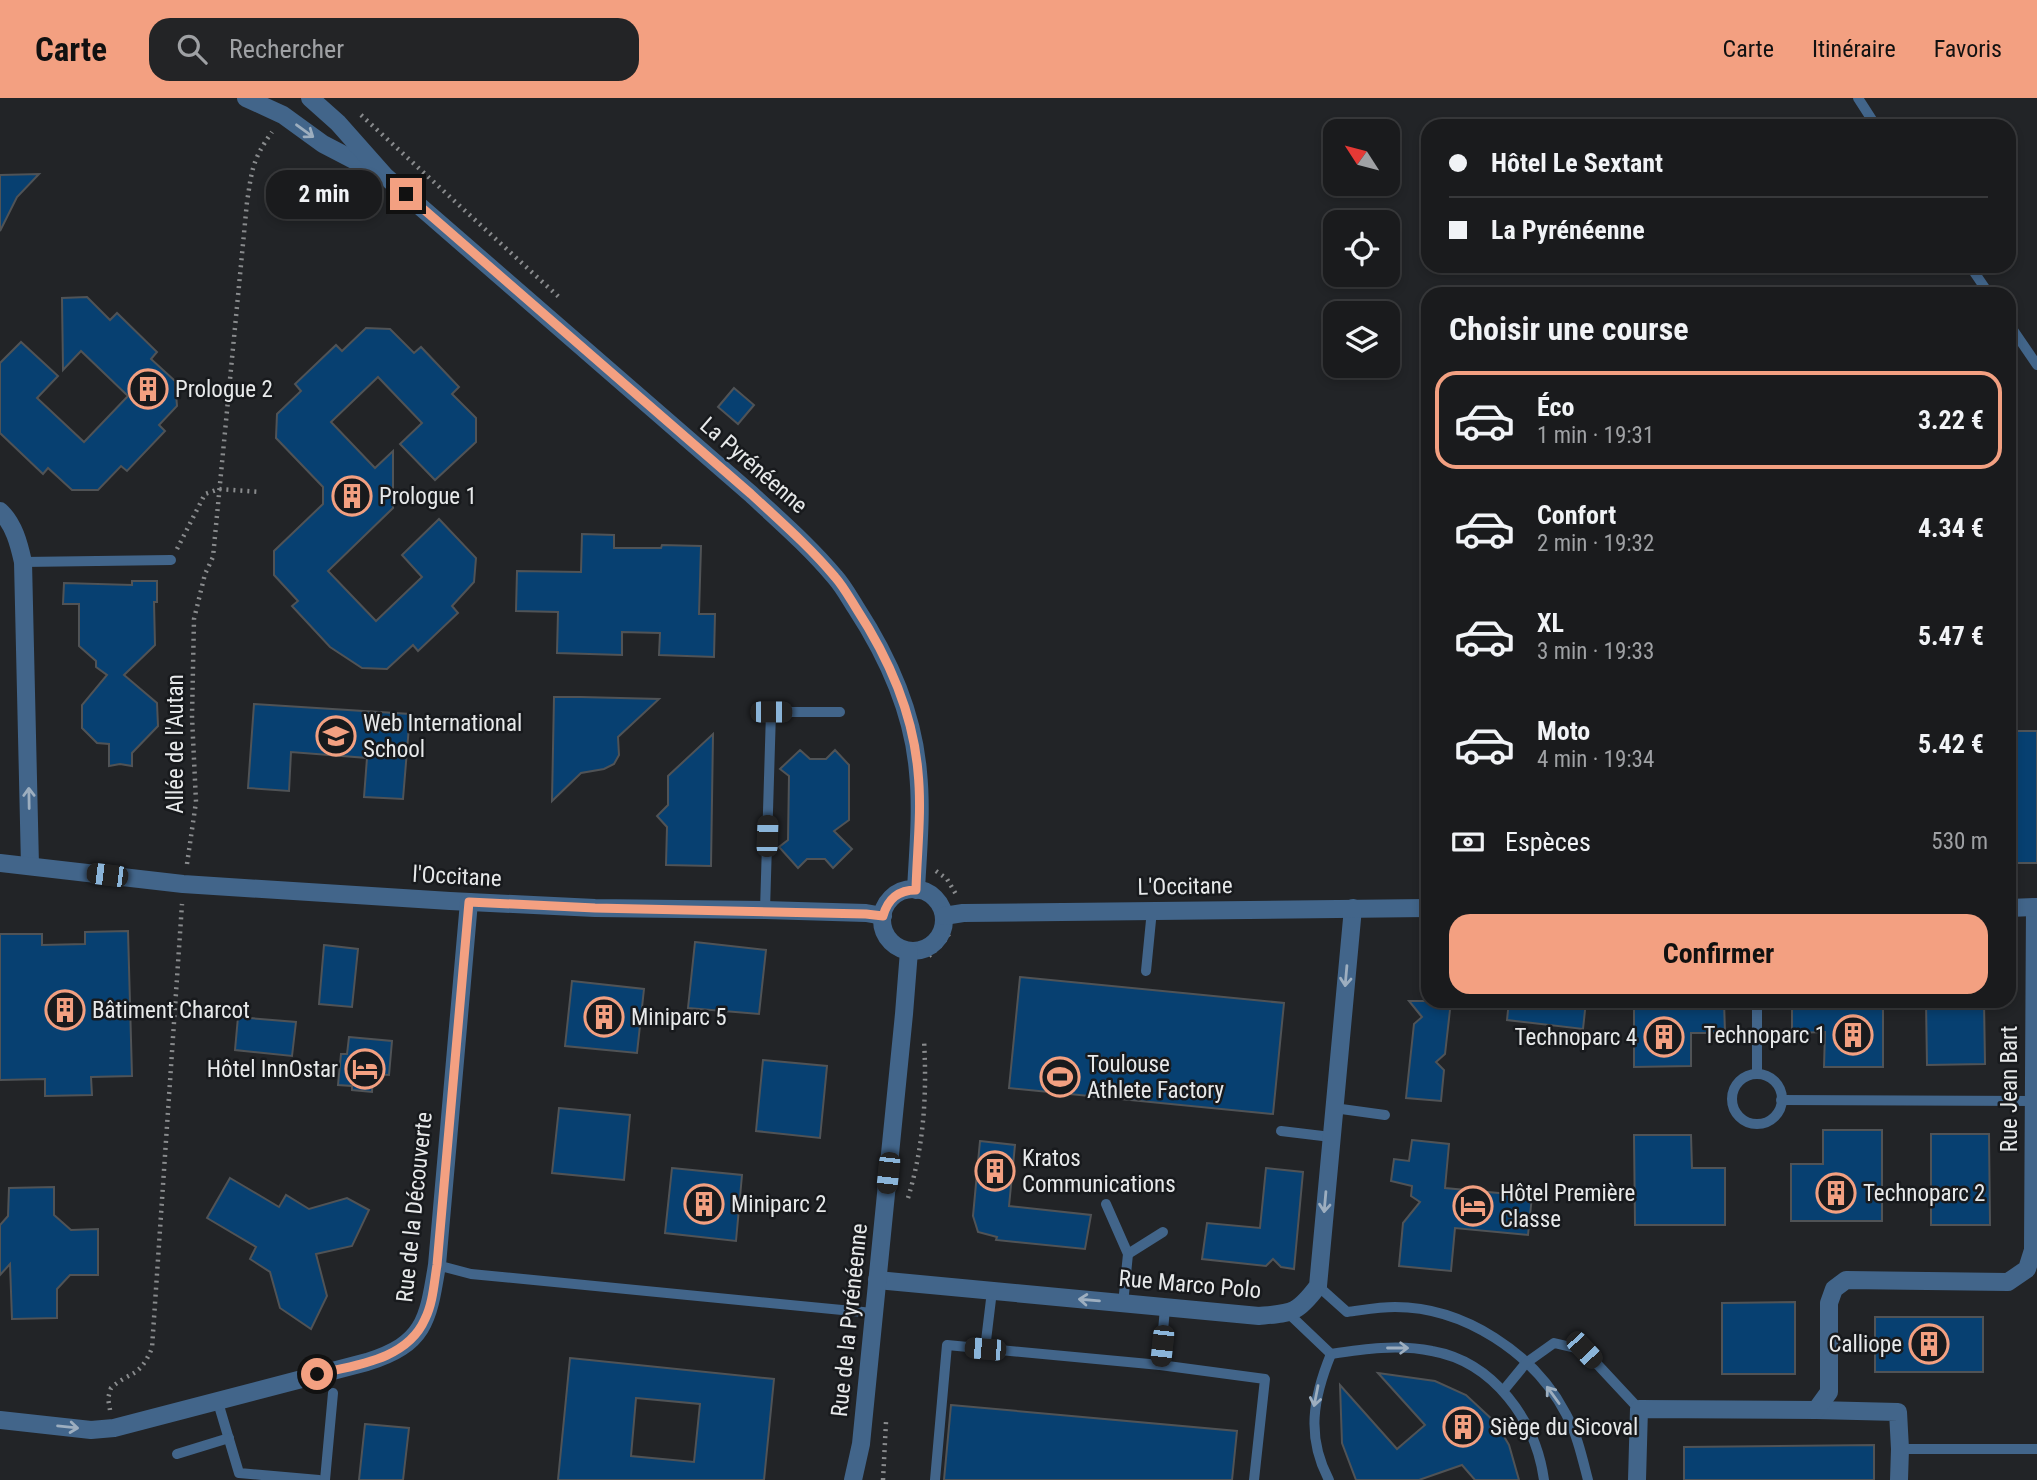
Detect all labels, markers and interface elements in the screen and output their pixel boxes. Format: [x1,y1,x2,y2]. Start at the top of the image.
search box [149,18,639,81]
text: Carte [35,30,107,69]
icon: search [173,30,211,68]
text: Rechercher [229,34,344,64]
text: Carte [1723,35,1774,63]
text: Itinéraire [1812,35,1896,63]
text: Favoris [1934,35,2002,63]
north arrow [1323,119,1400,196]
map controls [1323,119,1400,378]
one-way arrow [295,124,314,138]
text: Hôtel Le Sextant [1491,148,1663,178]
callout: 2 min [266,170,382,218]
route end [390,178,422,210]
text: 2 min [298,181,350,208]
button: locate [1323,210,1400,287]
text: La Pyrénéenne [1491,215,1645,245]
button: layers [1323,301,1400,378]
text: Choisir une course [1449,310,1689,348]
building icon: Prologue 2 [127,368,169,410]
place label: Prologue 2 [175,376,273,403]
icon: car [1453,389,1516,452]
text: Éco [1537,392,1574,422]
text: 3.22 € [1918,405,1984,435]
street label: La Pyrénéenne [695,412,813,519]
text: 1 min · 19:31 [1537,422,1654,449]
building icon: Prologue 1 [331,475,373,517]
place label: Prologue 1 [379,483,477,510]
icon: car [1453,497,1516,560]
text: Confort [1537,500,1616,530]
text: 4.34 € [1918,513,1984,543]
text: 2 min · 19:32 [1537,530,1654,557]
icon: car [1453,605,1516,668]
text: XL [1537,608,1564,638]
text: 5.47 € [1918,621,1984,651]
text: 3 min · 19:33 [1537,638,1654,665]
street label: Allée de l'Autan [162,674,189,814]
car [751,702,793,723]
place label: Web International School [363,710,522,763]
icon: car [1453,713,1516,776]
school or university icon: Web International School [315,715,357,757]
text: Moto [1537,716,1590,746]
text: 5.42 € [1918,729,1984,759]
text: 4 min · 19:34 [1537,746,1654,773]
one-way arrow [23,786,36,809]
car [756,815,779,857]
icon: cash [1449,823,1487,861]
text: Espèces [1505,827,1591,857]
text: 530 m [1931,828,1988,855]
street label: l'Occitane [412,861,502,892]
car [85,862,130,888]
street label: L'Occitane [1137,872,1233,901]
button: Confirmer [1449,914,1988,994]
one-way arrow [1339,964,1352,986]
building icon: Bâtiment Charcot [44,989,86,1031]
building icon: Miniparc 5 [583,996,625,1038]
place label: Bâtiment Charcot [92,997,250,1024]
place label: Miniparc 5 [631,1004,726,1031]
building icon: Technoparc 1 [1832,1014,1874,1056]
building icon: Technoparc 4 [1643,1016,1685,1058]
place label: Technoparc 1 [1704,1022,1826,1049]
place label: Technoparc 4 [1515,1024,1637,1051]
street label: Rue Jean Bart [1996,1026,2023,1152]
hotel icon: Hôtel InnOstar [344,1048,386,1090]
place label: Toulouse Athlete Factory [1087,1051,1225,1104]
place label: Hôtel InnOstar [207,1056,338,1083]
sports icon: Toulouse Athlete Factory [1039,1056,1081,1098]
street label: Rue de la Découverte [391,1111,438,1304]
place label: Kratos Communications [1022,1145,1176,1198]
building icon: Kratos Communications [974,1150,1016,1192]
car [876,1151,901,1195]
building icon: Technoparc 2 [1815,1172,1857,1214]
place label: Hôtel Première Classe [1500,1180,1635,1233]
place label: Technoparc 2 [1863,1180,1985,1207]
building icon: Miniparc 2 [683,1183,725,1225]
hotel icon: Hôtel Première Classe [1452,1185,1494,1227]
one-way arrow [1318,1190,1331,1213]
place label: Miniparc 2 [731,1191,826,1218]
street label: Rue de la Pyrénéenne [826,1222,873,1418]
street label: Rue Marco Polo [1118,1265,1262,1304]
one-way arrow [1078,1294,1101,1307]
building icon: Calliope [1908,1323,1950,1365]
car [1150,1324,1175,1368]
car [1562,1327,1607,1373]
place label: Calliope [1828,1331,1902,1358]
car [964,1337,1007,1361]
one-way arrow [1387,1341,1410,1355]
route start [301,1358,333,1390]
one-way arrow [1309,1384,1323,1407]
one-way arrow [1546,1386,1560,1405]
building icon: Siège du Sicoval [1442,1406,1484,1448]
place label: Siège du Sicoval [1490,1414,1638,1441]
one-way arrow [56,1421,79,1434]

